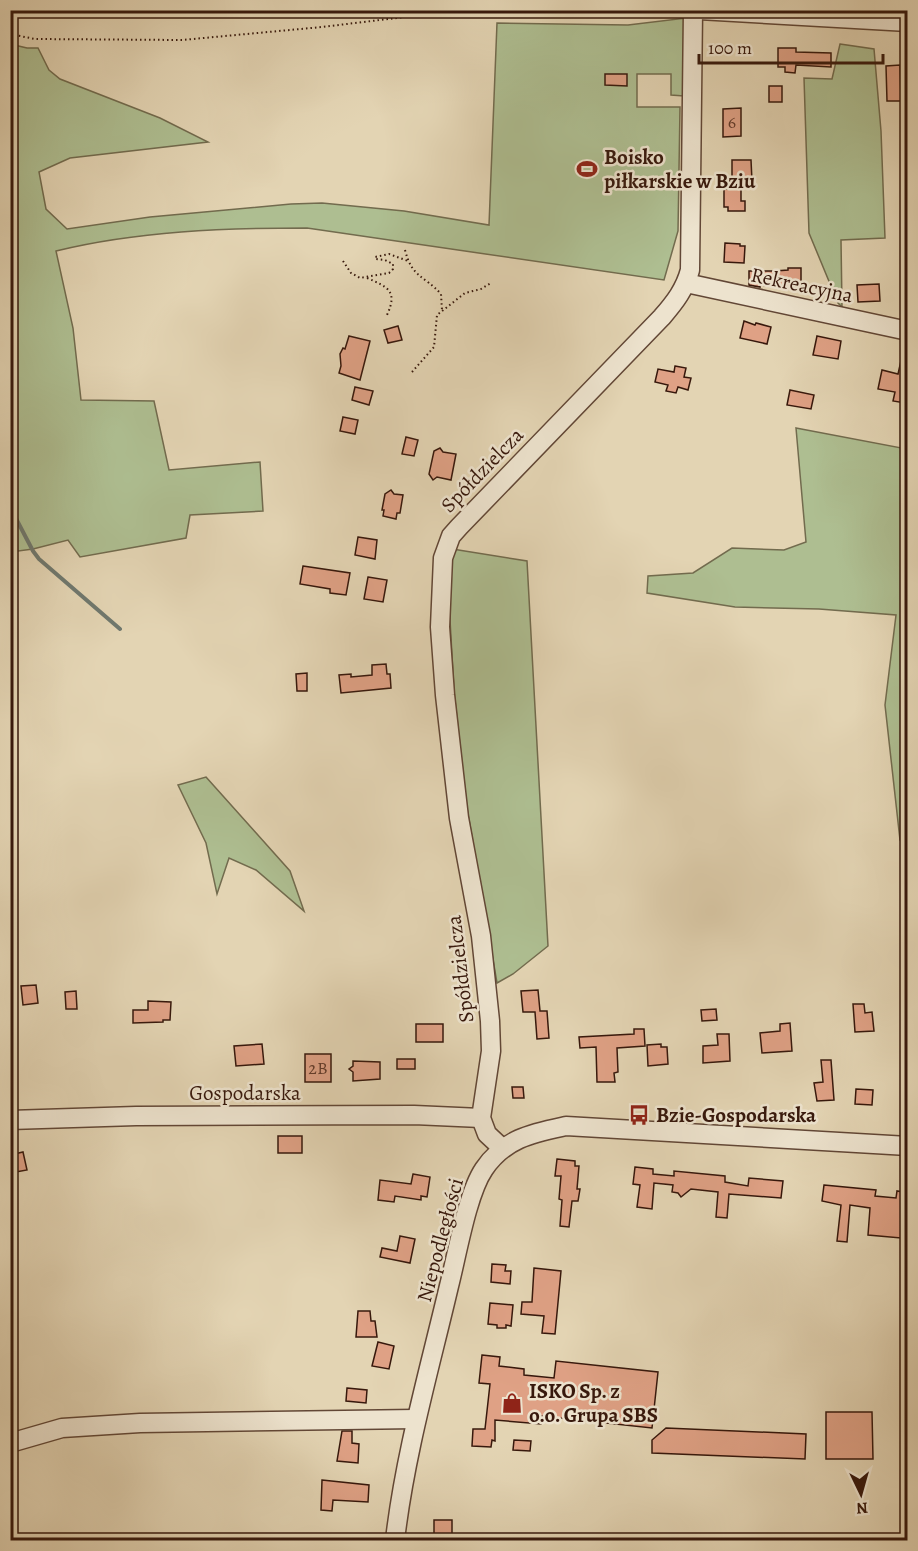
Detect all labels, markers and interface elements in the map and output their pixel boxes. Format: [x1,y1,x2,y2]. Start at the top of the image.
scale bar [699,27,884,65]
text: 100 m [708,36,752,60]
house number: 6 [728,110,736,134]
place label: Boisko piłkarskie w Bziu [604,143,756,195]
sports icon: Boisko piłkarskie w Bziu [575,157,599,181]
street label: Rekreacyjna [748,261,856,310]
street label: Spółdzielcza [434,421,530,519]
street label: Spółdzielcza [439,913,480,1024]
house number: 2B [308,1056,328,1080]
street label: Gospodarska [189,1079,301,1107]
place label: Bzie-Gospodarska [656,1101,817,1129]
bus stop icon: Bzie-Gospodarska [627,1103,651,1127]
street label: Niepodległości [410,1175,470,1305]
place label: ISKO Sp. z o.o. Grupa SBS [529,1377,658,1429]
shop icon: ISKO Sp. z o.o. Grupa SBS [500,1391,524,1415]
north arrow [831,1464,891,1524]
text: N [855,1496,869,1519]

